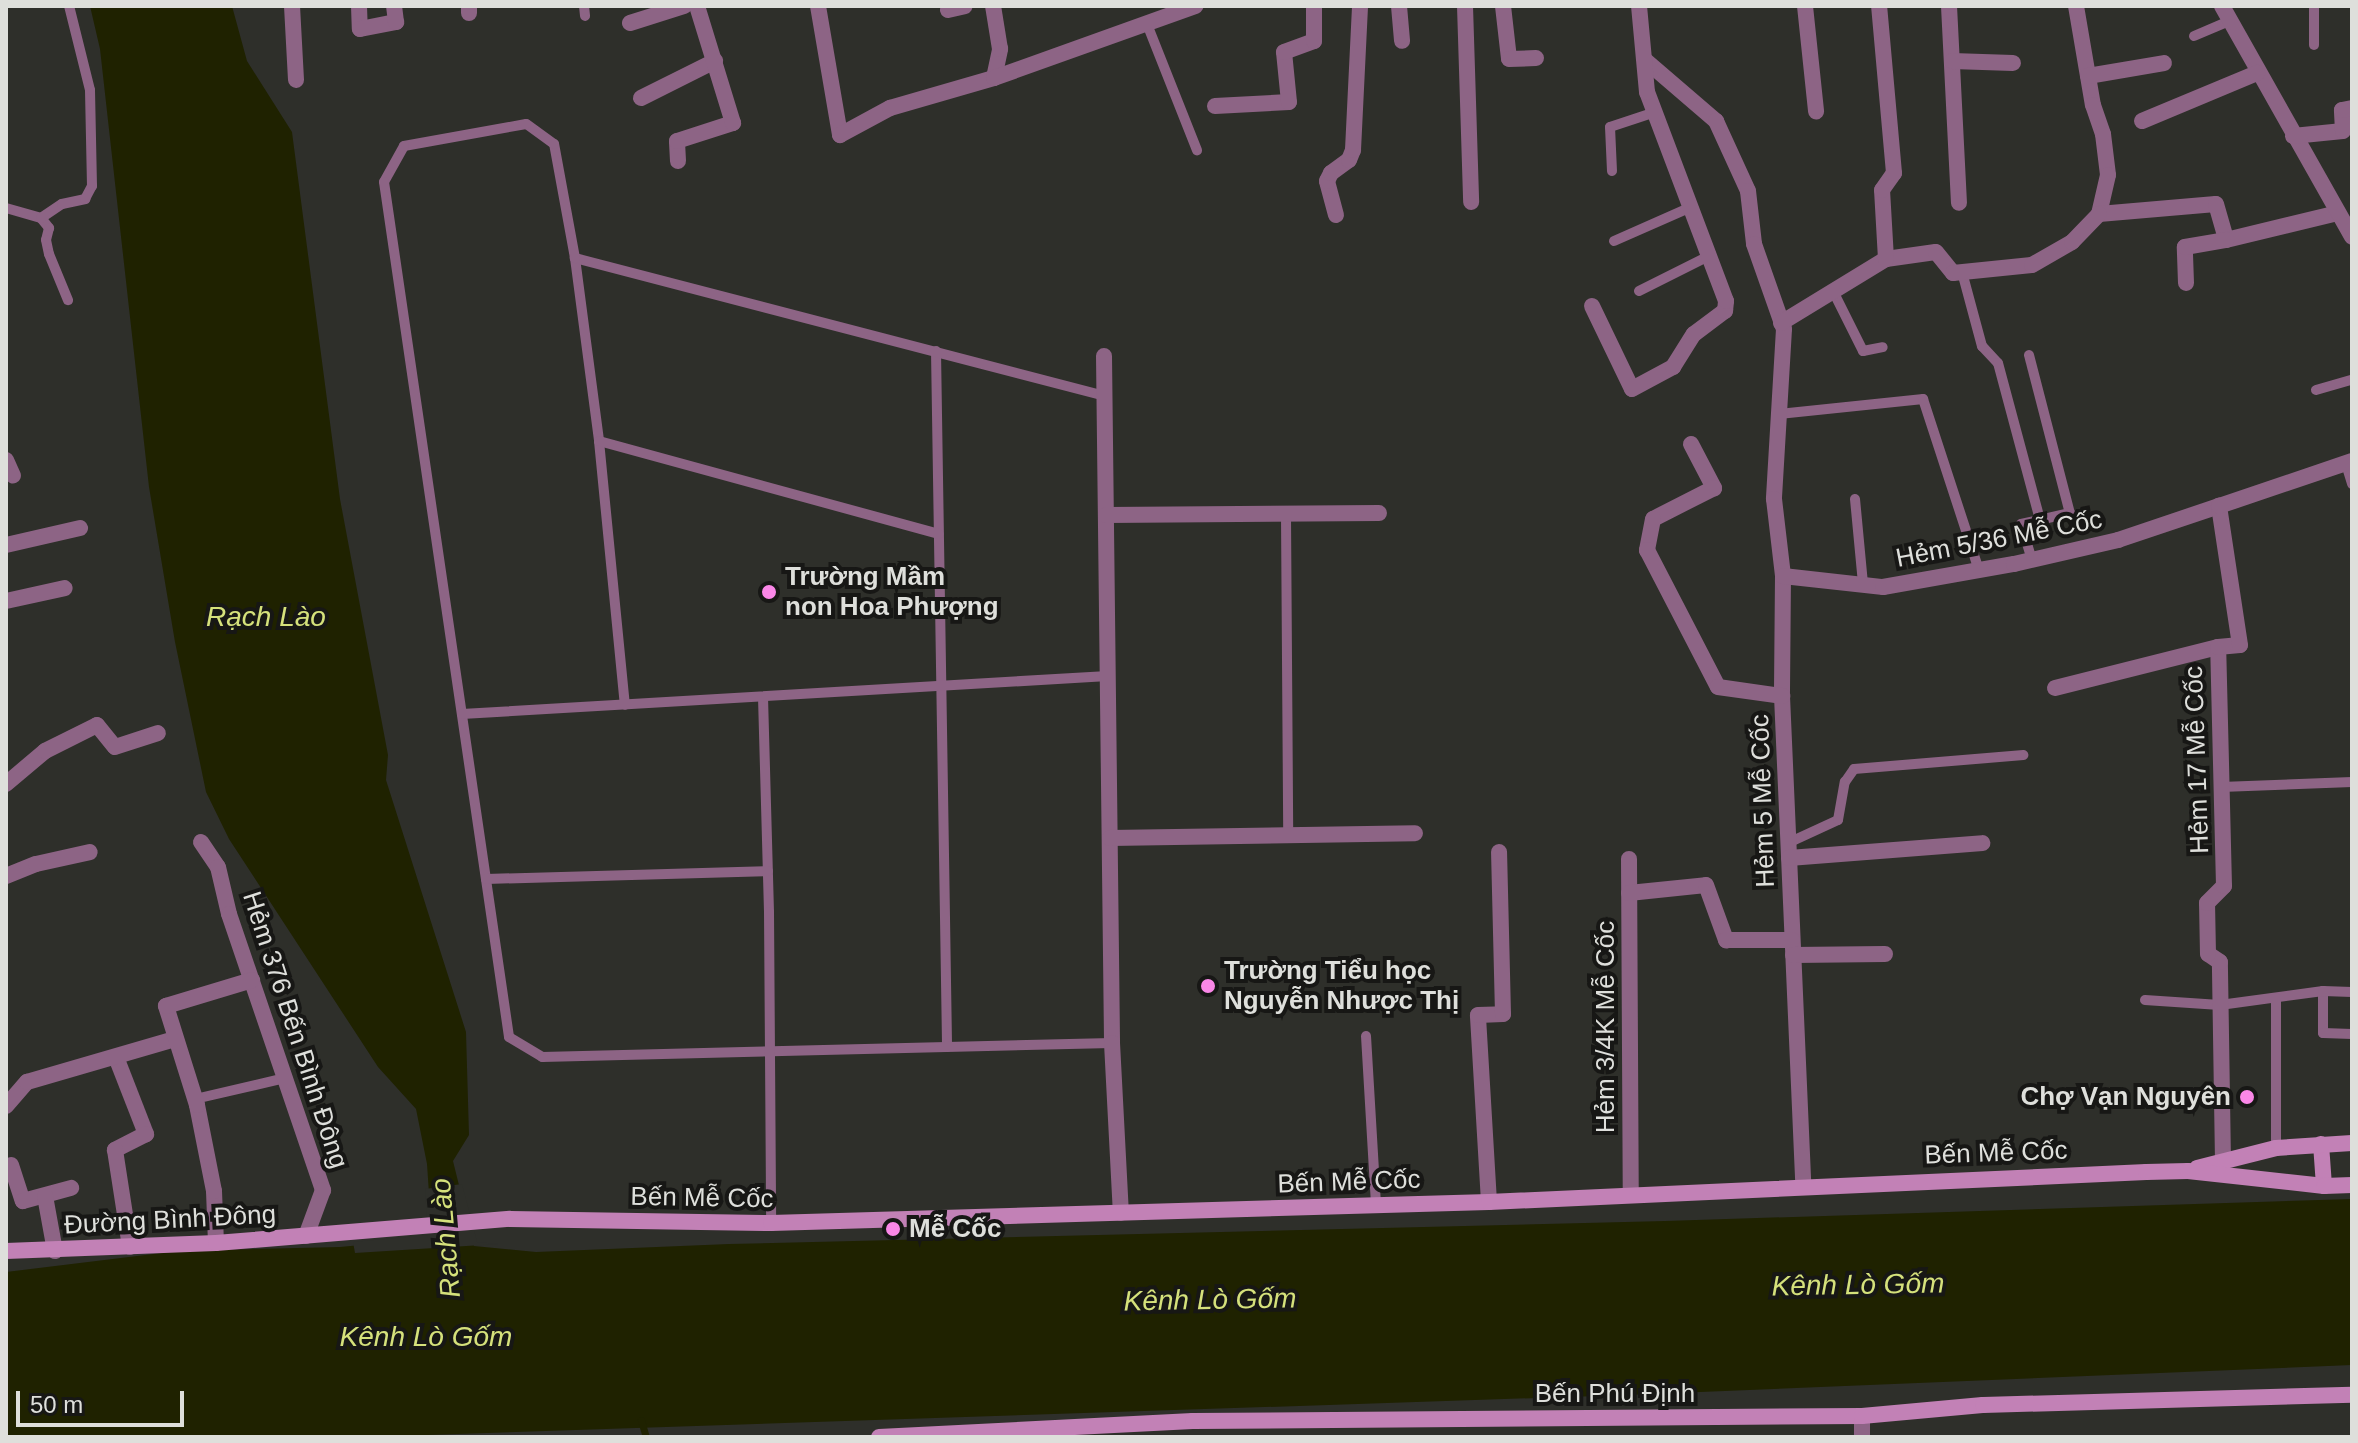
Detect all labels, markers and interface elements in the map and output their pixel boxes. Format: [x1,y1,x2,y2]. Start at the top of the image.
street label: Hẻm 5/36 Mễ Cốc [1893,504,2105,574]
place label: Trường Mầm non Hoa Phượng [785,561,999,622]
marker: Trường Mầm non Hoa Phượng [760,583,778,601]
water label: Rạch Lào [206,600,326,634]
street label: Hẻm 17 Mễ Cốc [2178,666,2216,854]
street label: Hẻm 5 Mễ Cốc [1744,714,1782,888]
street label: Hẻm 376 Bến Bình Đông [235,888,355,1172]
street label: Hẻm 3/4K Mễ Cốc [1590,921,1622,1133]
place label: Trường Tiểu học Nguyễn Nhược Thị [1224,955,1459,1016]
marker: Trường Tiểu học Nguyễn Nhược Thị [1199,977,1217,995]
place label: Chợ Vạn Nguyên [2020,1081,2231,1113]
marker: Chợ Vạn Nguyên [2238,1088,2256,1106]
street label: Bến Mễ Cốc [1924,1135,2068,1171]
street label: Bến Mễ Cốc [1277,1164,1421,1200]
water label: Rạch Lào [424,1177,468,1299]
street label: Bến Mễ Cốc [630,1181,774,1215]
street label: Đường Bình Đông [63,1199,277,1241]
place label: Mễ Cốc [909,1213,1001,1245]
marker: Mễ Cốc [884,1220,902,1238]
water label: Kênh Lò Gốm [1771,1267,1945,1303]
water label: Kênh Lò Gốm [1123,1282,1297,1318]
water label: Kênh Lò Gốm [340,1320,512,1354]
scale bar [20,1375,188,1425]
street label: Bến Phú Định [1535,1378,1695,1410]
text: 50 m [30,1391,83,1418]

